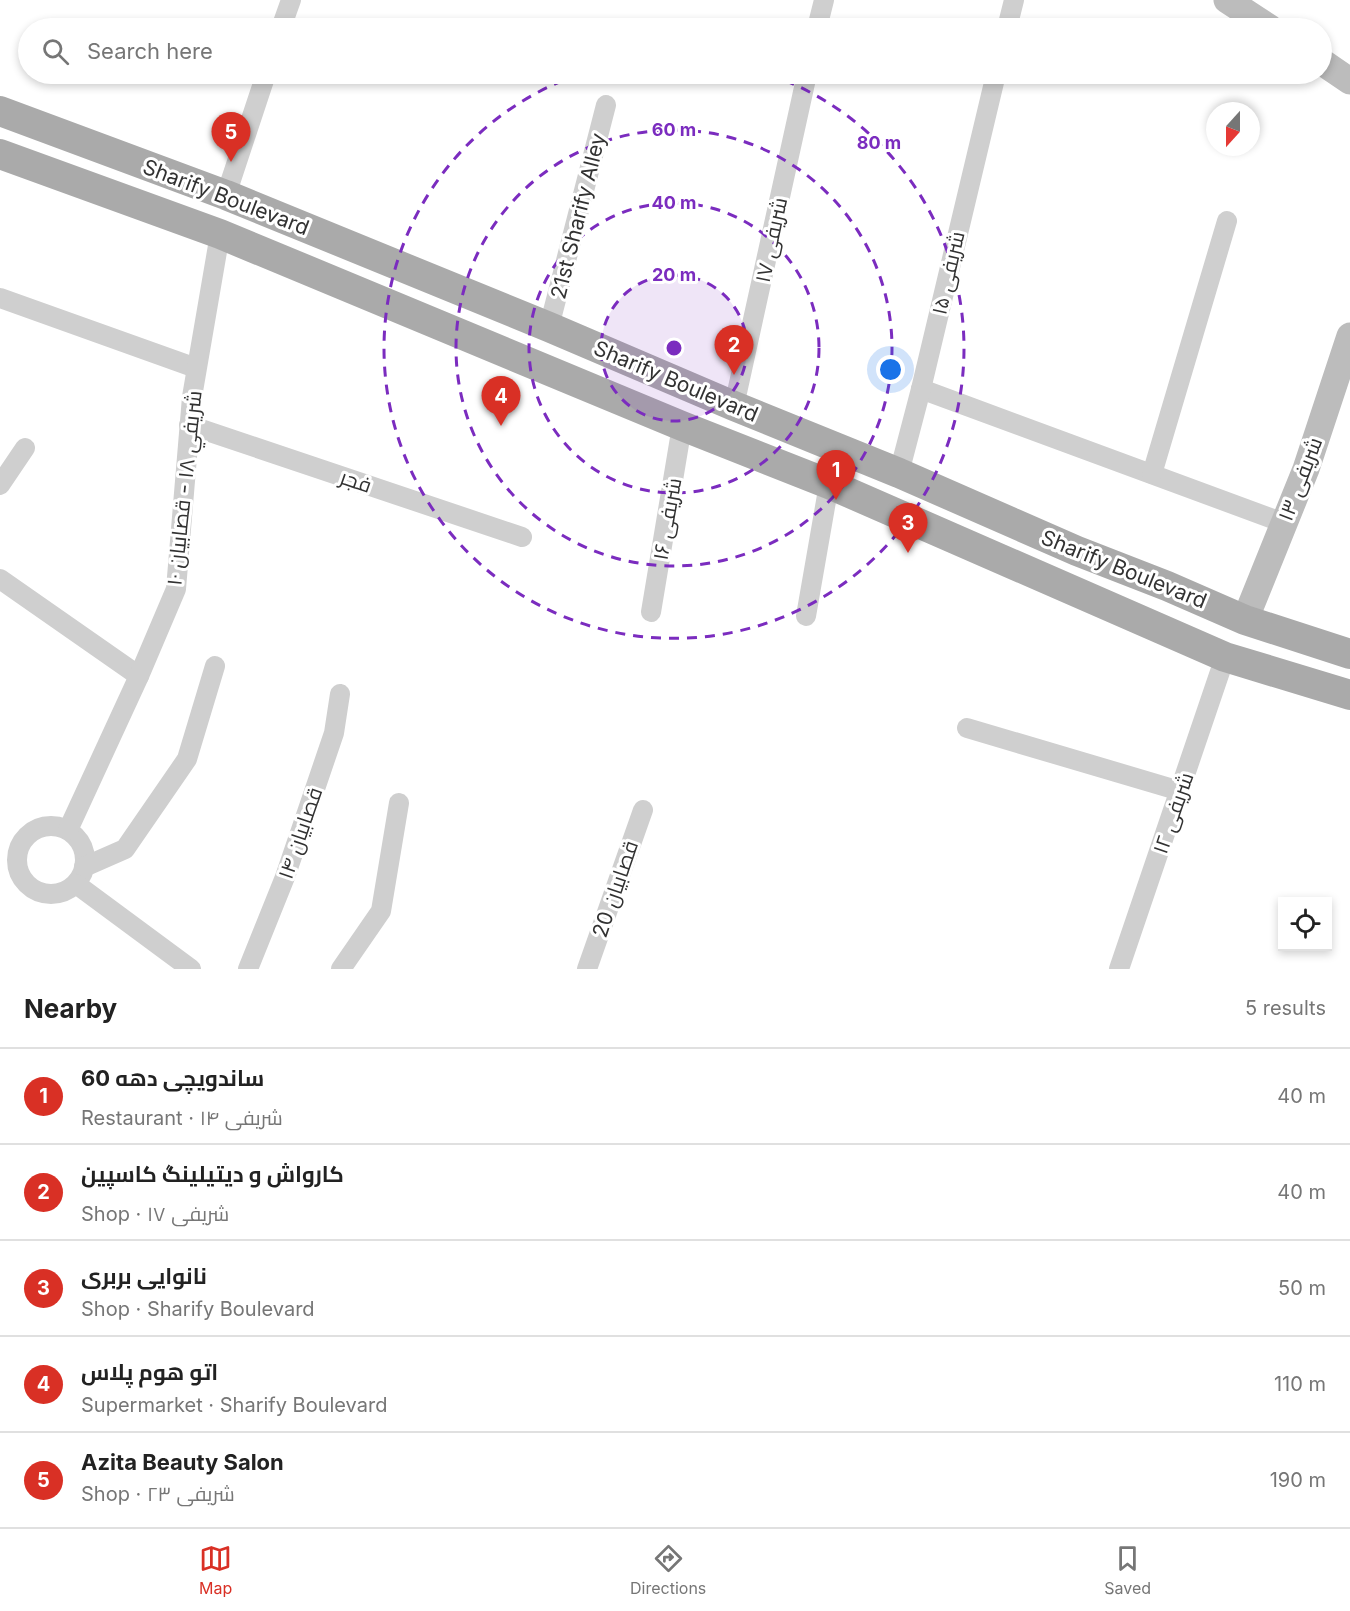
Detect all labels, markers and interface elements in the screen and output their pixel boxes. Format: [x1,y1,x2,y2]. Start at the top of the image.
search box [18,18,1332,84]
icon: search [39,35,72,68]
text: Search here [87,38,213,64]
north arrow [1206,102,1260,156]
pin: 5 [212,112,250,162]
text: 60 m [652,119,696,140]
street label: 21st Sharify Alley [545,130,611,301]
text: 80 m [857,132,901,153]
street label: Sharify Boulevard [139,154,313,240]
text: 40 m [652,192,697,213]
street label: شریفی ۱۷ [750,195,793,285]
street label: شریفی ۱۵ [926,229,971,317]
text: 20 m [652,264,696,285]
pin: 2 [714,326,754,375]
street label: Sharify Boulevard [590,335,762,427]
centre of rings [664,338,684,358]
your location [876,355,905,384]
pin: 4 [482,376,520,426]
street label: شريفي ۱۸ - قصابیان ۱۰ [161,389,211,587]
street label: شریفی ۱۳ [1273,434,1328,525]
pin: 1 [816,450,856,500]
street label: فجر [336,464,375,498]
street label: شریفی ۱۶ [647,476,688,562]
pin: 3 [888,504,928,553]
street label: Sharify Boulevard [1038,524,1210,614]
street label: شریفی ۱۲ [1147,769,1199,857]
street label: قصابیان ۱۴ [273,784,328,882]
street label: قصابیان 20 [587,837,644,941]
map controls [1278,897,1332,951]
button: locate [1278,897,1332,951]
text: Nearby [24,993,117,1024]
text: 5 results [1245,996,1326,1020]
text: ساندویچی دهه 60 [81,1065,264,1091]
text: 1 [39,1084,48,1108]
text: 40 m [1277,1084,1326,1108]
text: Restaurant · شریفی ۱۴ [81,1106,283,1130]
text: کارواش و دیتیلینگ کاسپین [81,1161,344,1187]
text: 2 [37,1180,50,1204]
text: 40 m [1277,1180,1326,1204]
text: Shop · شریفی ۱۷ [81,1202,229,1226]
text: نانوایی بربری [81,1263,207,1289]
text: 3 [37,1276,50,1300]
text: 50 m [1278,1276,1326,1300]
text: Shop · Sharify Boulevard [81,1297,315,1321]
text: اتو هوم پلاس [81,1359,218,1385]
text: 4 [37,1372,50,1396]
text: 110 m [1274,1372,1326,1396]
text: Supermarket · Sharify Boulevard [81,1393,387,1417]
text: Azita Beauty Salon [81,1449,284,1475]
text: 5 [37,1468,50,1492]
text: 190 m [1270,1468,1326,1492]
text: Shop · شریفی ۲۳ [81,1482,235,1506]
tab: Map [199,1542,232,1598]
tab: Directions [630,1542,706,1598]
tab: Saved [1104,1542,1151,1598]

